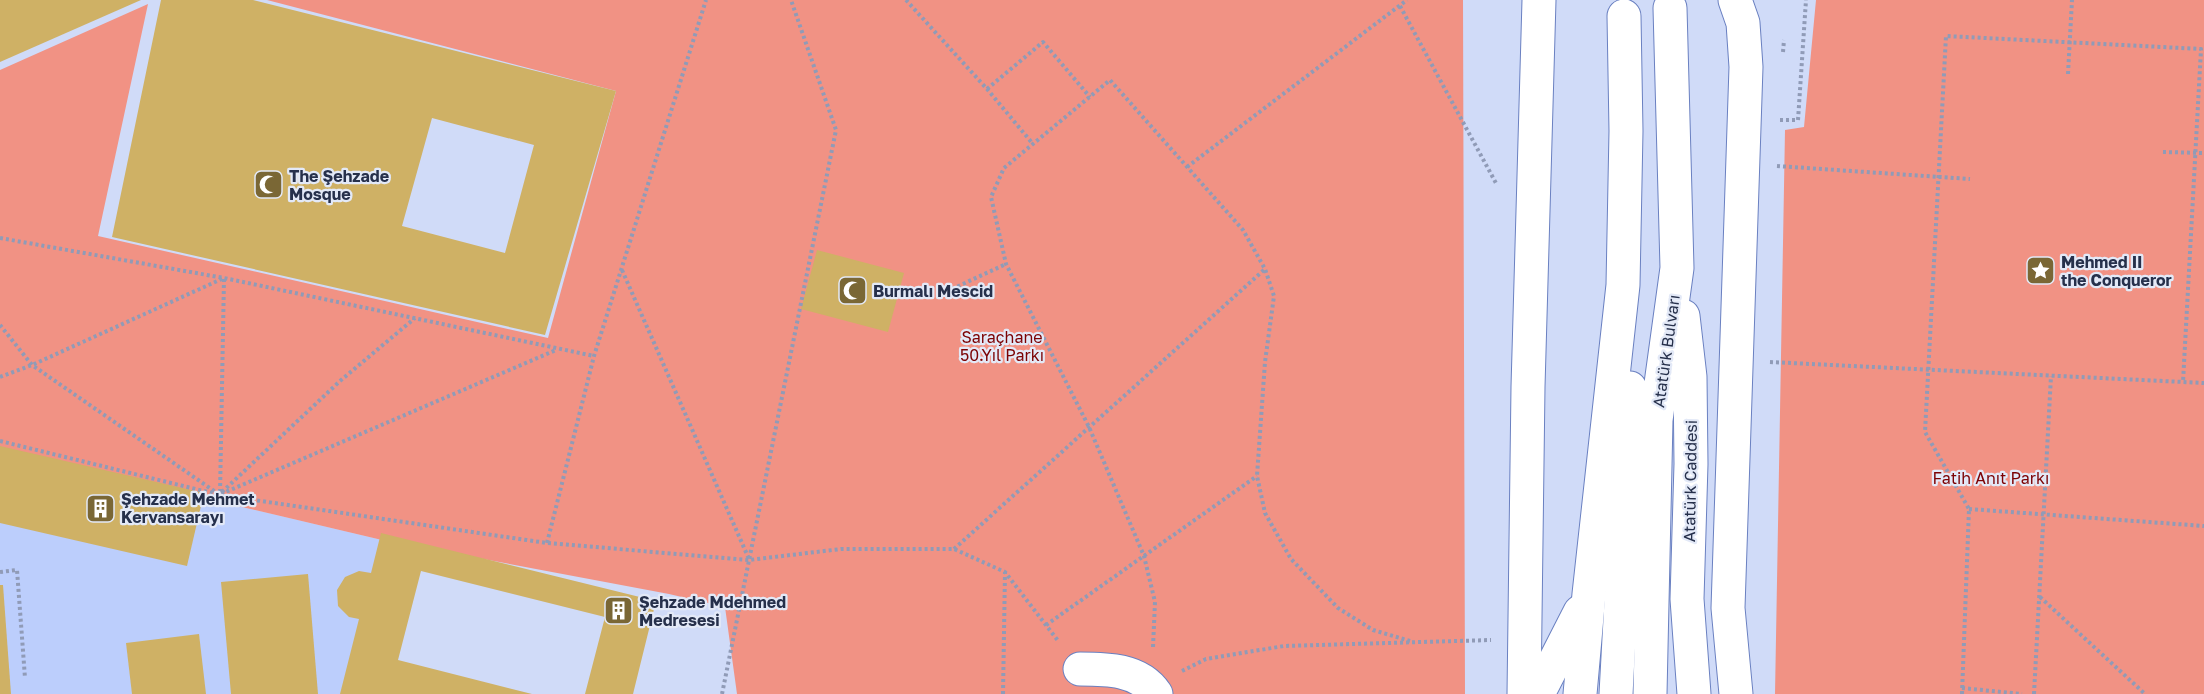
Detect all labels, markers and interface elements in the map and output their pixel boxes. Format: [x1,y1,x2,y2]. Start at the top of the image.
place label: The Şehzade Mosque [289,166,389,204]
mosque icon: The Şehzade Mosque [252,169,284,201]
place label: Mehmed II the Conqueror [2061,252,2172,290]
place icon: Mehmed II the Conqueror [2024,255,2056,287]
mosque icon: Burmalı Mescid [836,275,868,307]
place label: Burmalı Mescid [873,281,993,301]
street label: Atatürk Bulvarı [1648,293,1684,409]
park label: Saraçhane 50.Yıl Parkı [960,327,1044,365]
street label: Atatürk Caddesi [1679,420,1701,542]
park label: Fatih Anıt Parkı [1933,468,2049,488]
place label: Şehzade Mehmet Kervansarayı [121,489,255,527]
building icon: Şehzade Mehmet Kervansarayı [84,492,116,524]
place label: Şehzade Mdehmed Medresesi [639,592,786,630]
building icon: Şehzade Mdehmed Medresesi [602,595,634,627]

